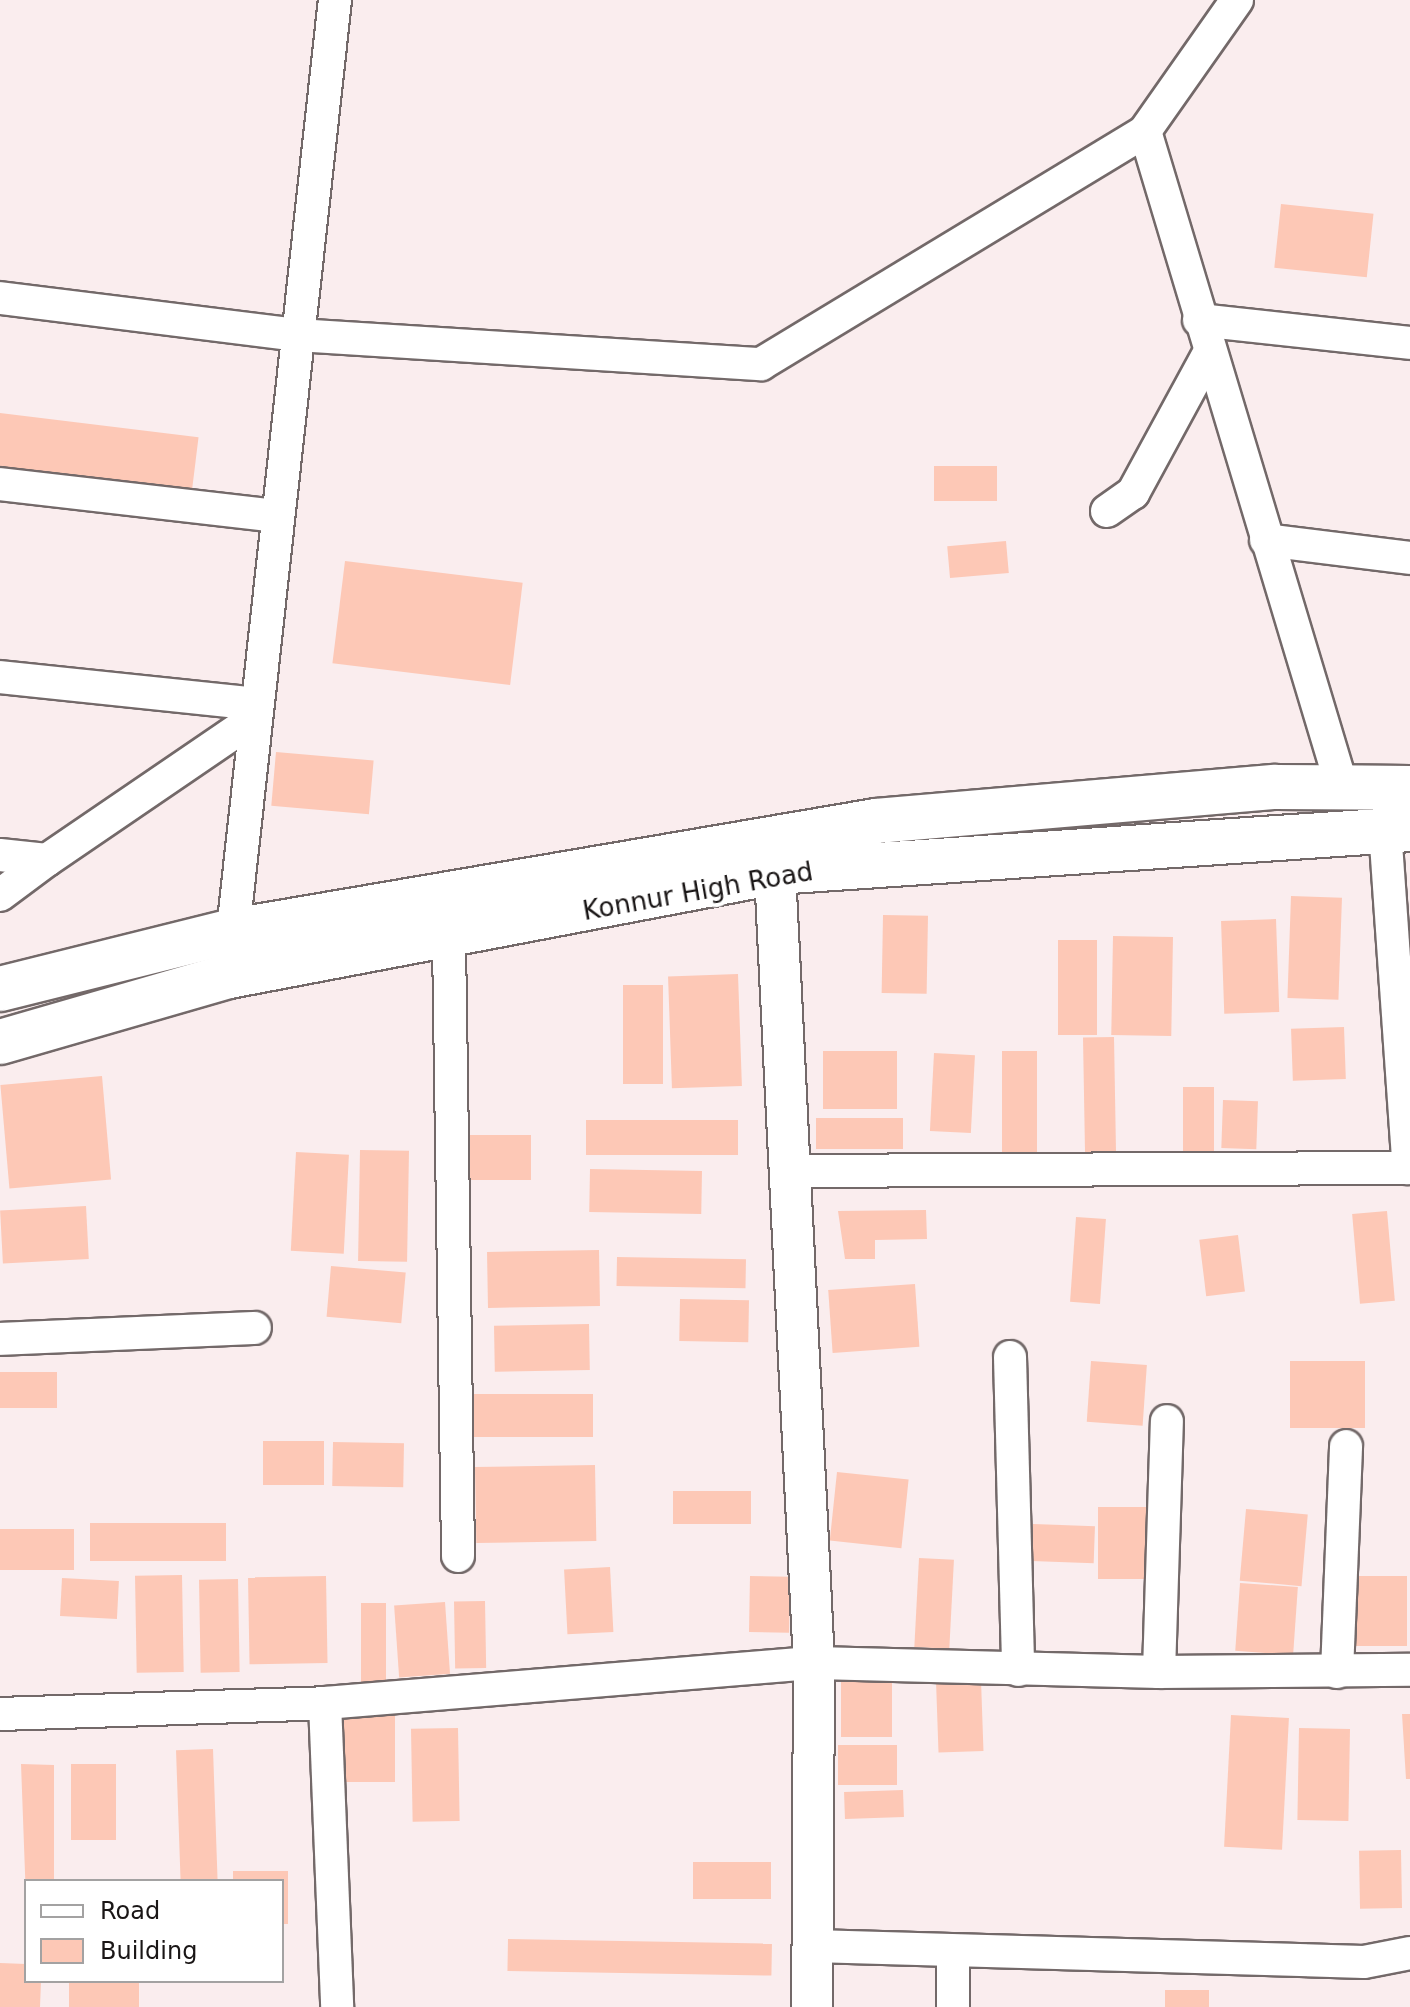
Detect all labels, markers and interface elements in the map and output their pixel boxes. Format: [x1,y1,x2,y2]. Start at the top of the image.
street label: Konnur High Road [580,856,816,928]
legend [24,1879,284,1983]
text: Road [100,1897,160,1925]
text: Building [100,1937,197,1965]

